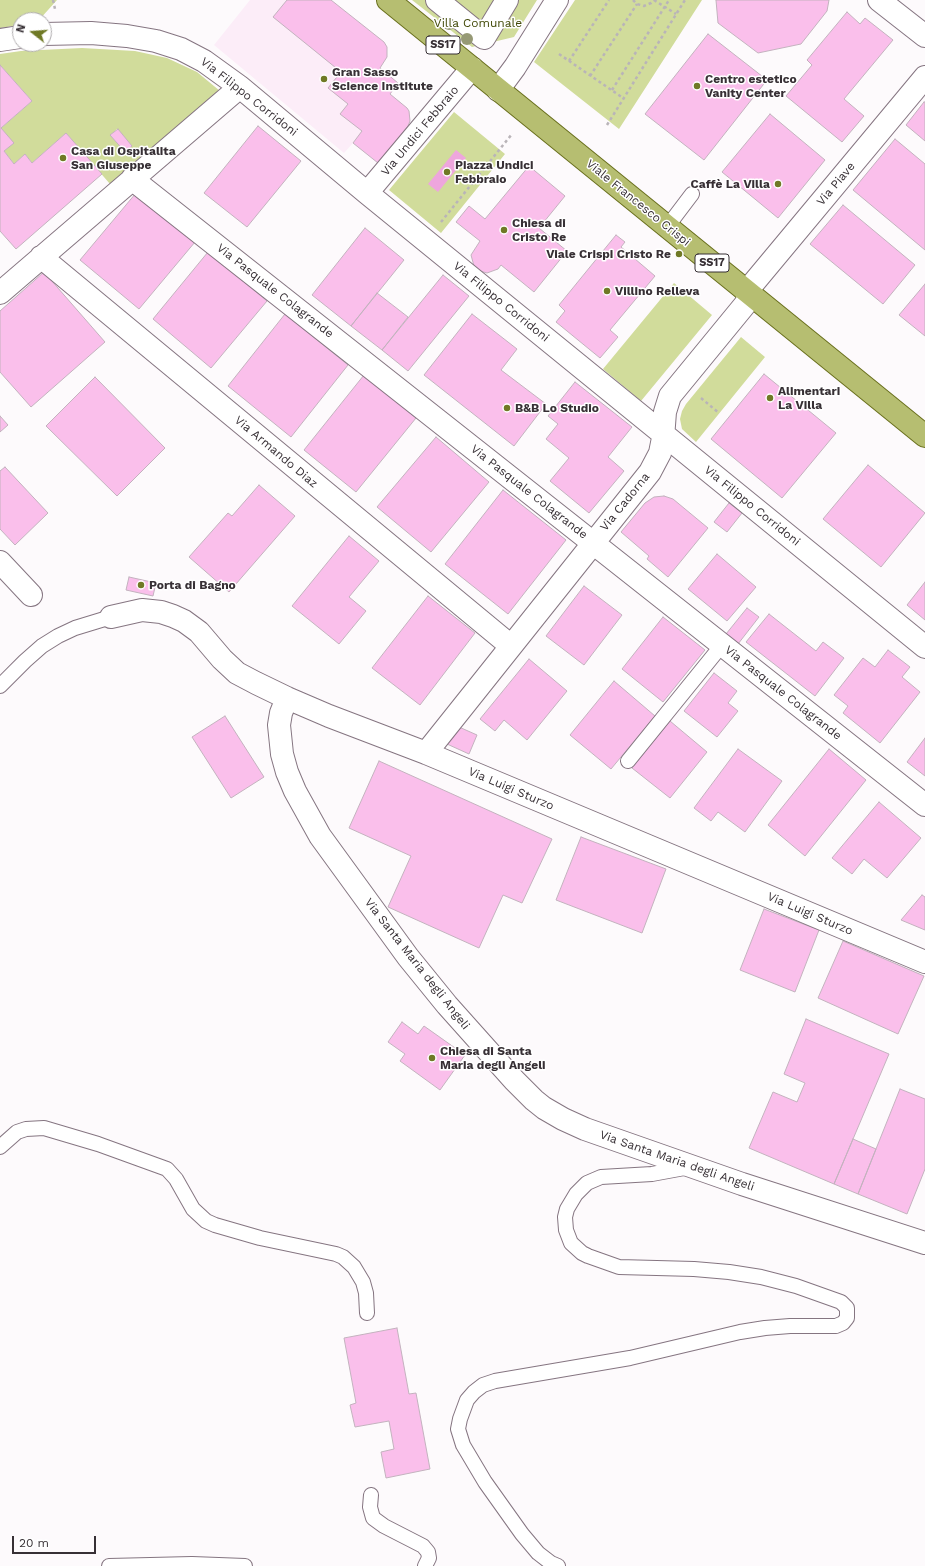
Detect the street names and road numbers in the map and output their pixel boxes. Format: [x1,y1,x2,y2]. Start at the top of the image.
road number: SS17 [426,36,460,54]
street label: Via Filippo Corridoni [198,55,300,139]
street label: Via Undici Febbraio [378,83,462,179]
street label: Viale Francesco Crispi [583,157,693,249]
street label: Via Piave [814,159,858,209]
street label: Via Pasquale Colagrande [214,241,336,341]
road number: SS17 [695,254,729,272]
street label: Via Filippo Corridoni [450,259,552,345]
street label: Via Armando Diaz [231,413,321,491]
street label: Via Pasquale Colagrande [468,442,590,542]
street label: Via Filippo Corridoni [701,463,803,549]
street label: Via Cadorna [597,470,653,534]
street label: Via Pasquale Colagrande [722,643,844,743]
street label: Via Luigi Sturzo [466,764,556,814]
street label: Via Luigi Sturzo [765,889,855,939]
street label: Via Santa Maria degli Angeli [361,895,473,1033]
street label: Via Santa Maria degli Angeli [598,1128,756,1194]

